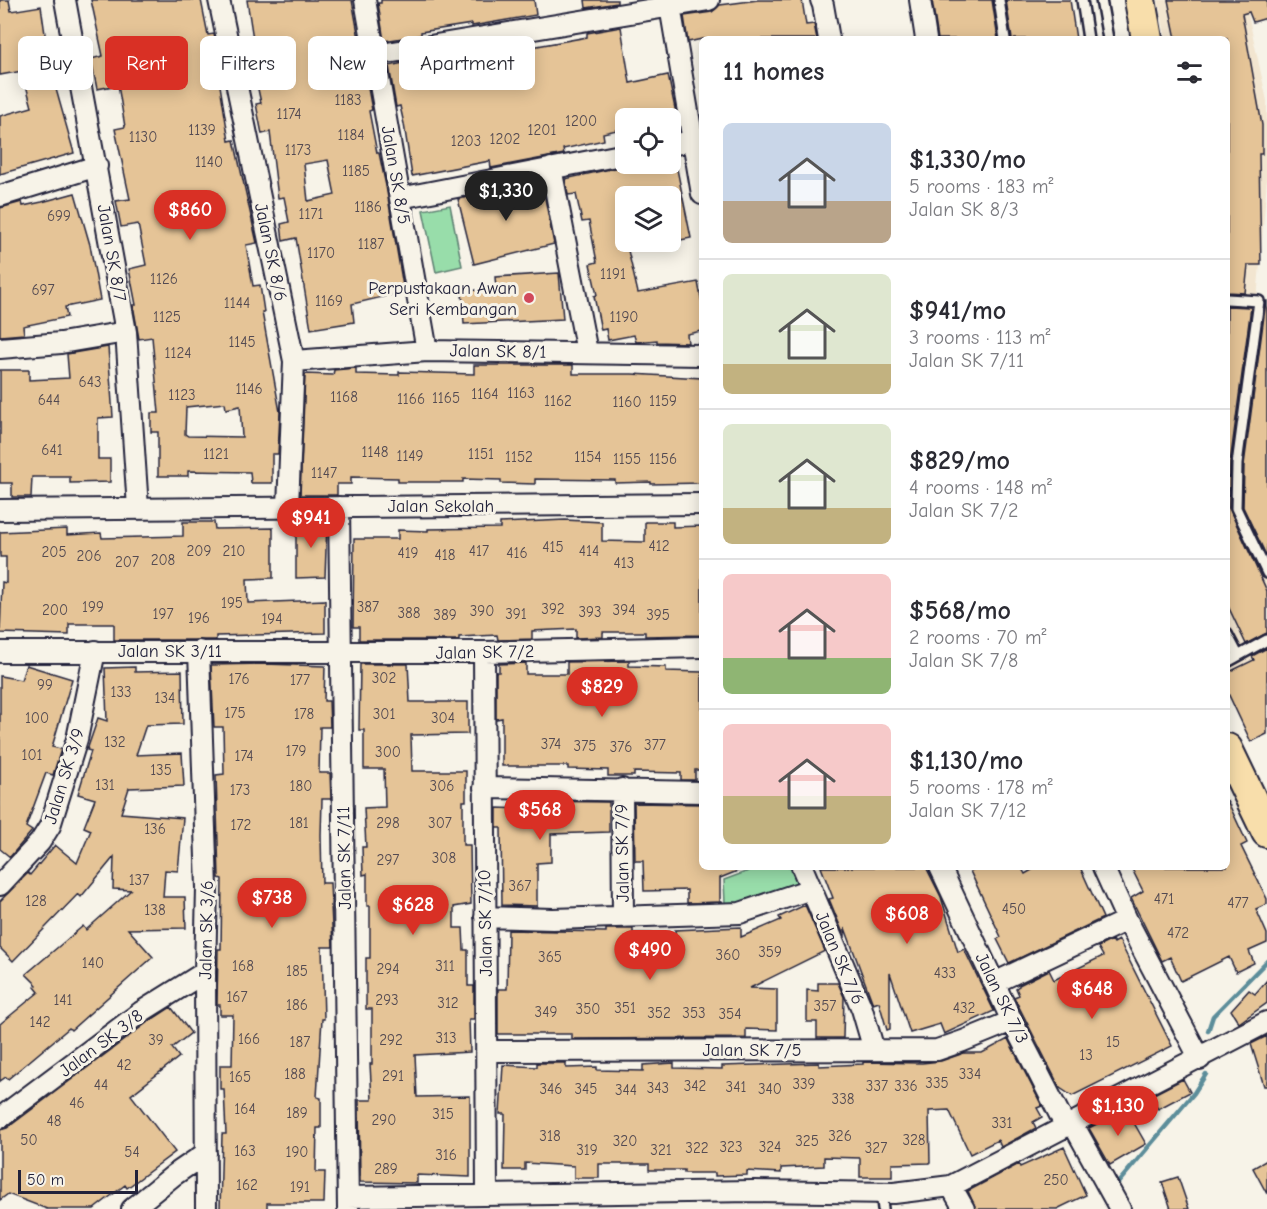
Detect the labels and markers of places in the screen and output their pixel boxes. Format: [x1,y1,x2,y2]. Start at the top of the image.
pin: $1,330 [457,171,555,222]
pin: $860 [154,190,226,241]
place label: Perpustakaan Awan Seri Kembangan [368,278,517,320]
marker: Perpustakaan Awan Seri Kembangan [522,291,536,305]
pin: $941 [275,498,347,549]
pin: $829 [566,667,638,718]
pin: $568 [504,790,576,841]
pin: $738 [236,878,308,929]
pin: $628 [377,885,449,936]
pin: $608 [871,894,943,945]
pin: $490 [614,930,686,981]
pin: $648 [1056,969,1128,1020]
pin: $1,130 [1069,1086,1167,1137]

